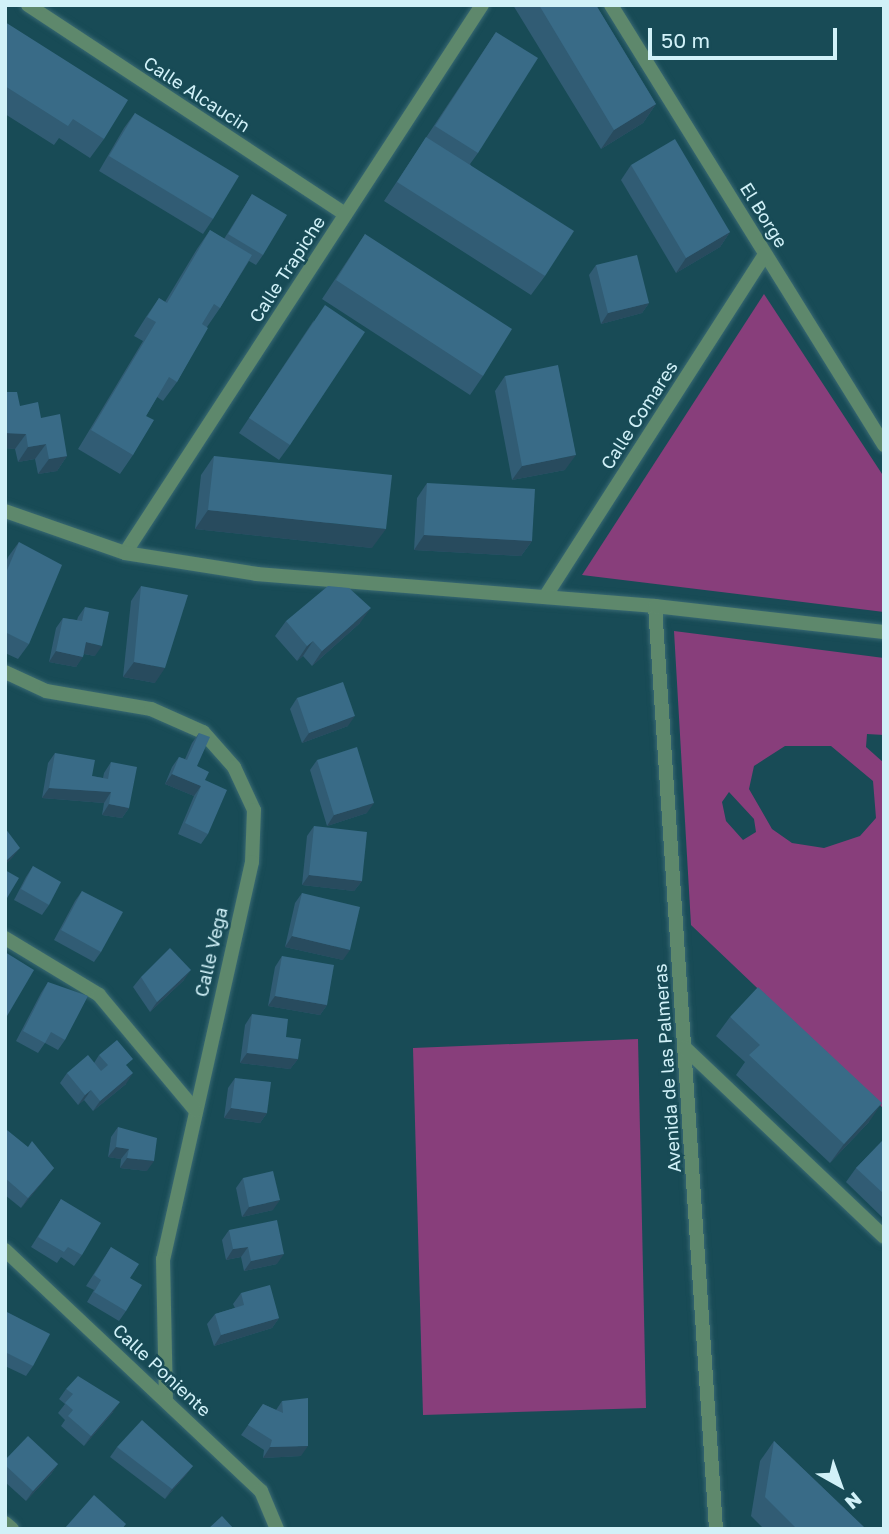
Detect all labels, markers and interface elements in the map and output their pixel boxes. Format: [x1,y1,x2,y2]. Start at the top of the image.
scale bar [651,14,840,58]
text: 50 m [661,27,710,53]
street label: Calle Alcaucin [140,52,254,136]
street label: El Borge [736,179,792,251]
street label: Calle Trapiche [245,212,329,326]
street label: Calle Comares [596,357,682,473]
street label: Calle Vega [190,905,232,999]
street label: Avenida de las Palmeras [649,963,685,1173]
street label: Calle Poniente [109,1319,215,1421]
north arrow [805,1450,875,1520]
text: N [841,1488,867,1515]

